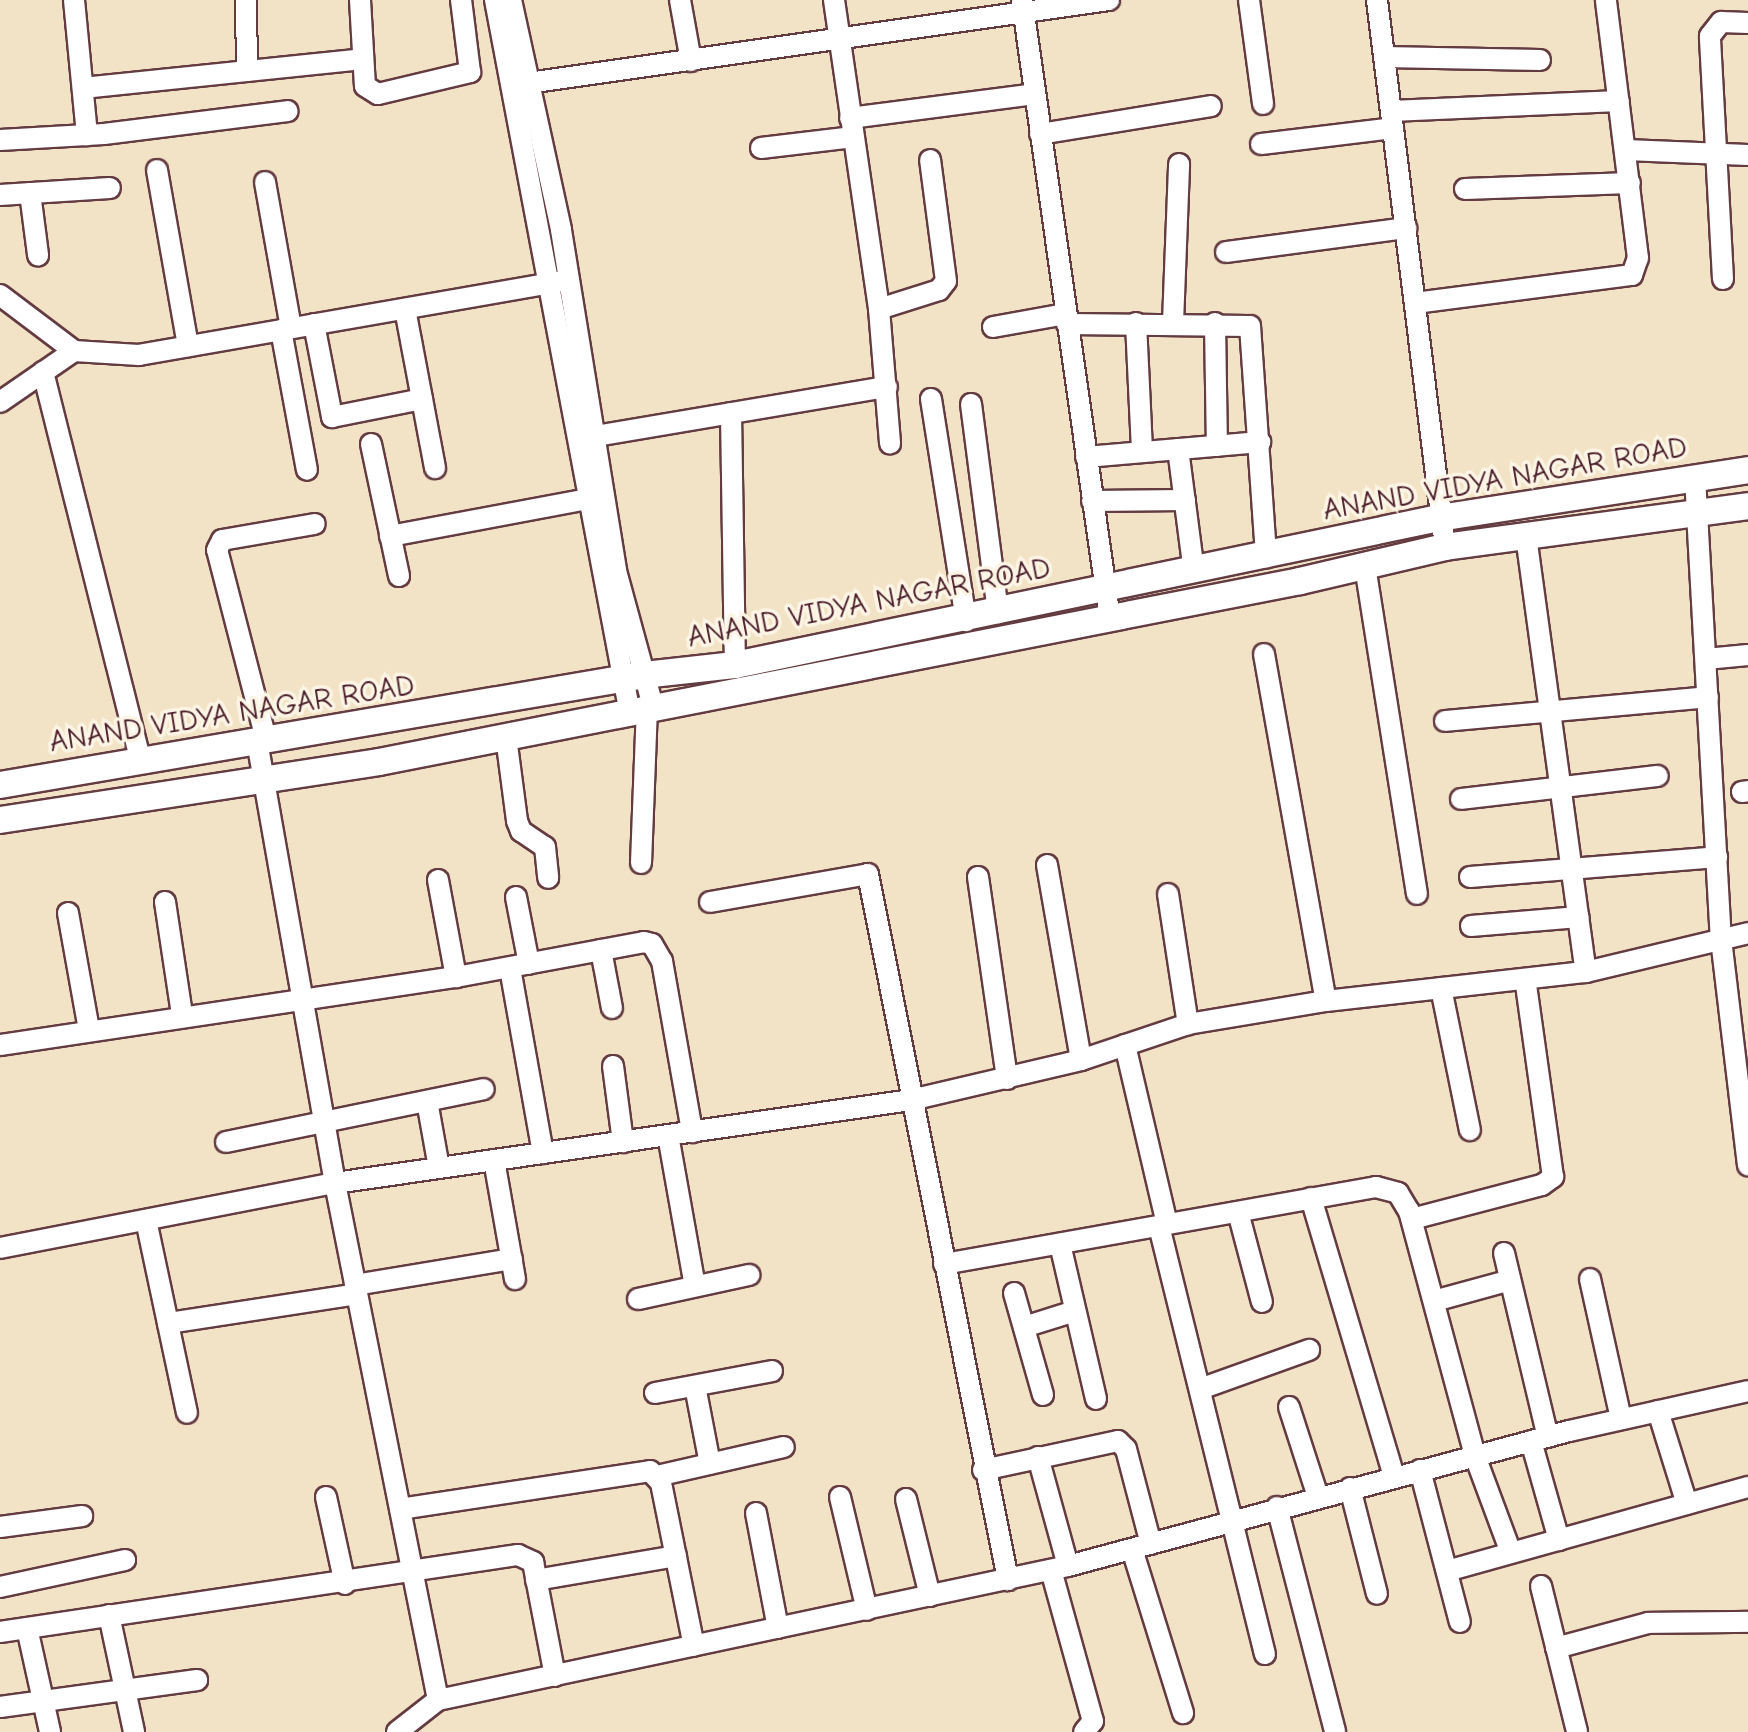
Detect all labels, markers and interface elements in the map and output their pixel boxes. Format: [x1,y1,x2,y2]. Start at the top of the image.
street label: ANAND VIDYA NAGAR ROAD [1320,429,1690,529]
street label: ANAND VIDYA NAGAR ROAD [685,550,1053,656]
street label: ANAND VIDYA NAGAR ROAD [47,667,417,761]

